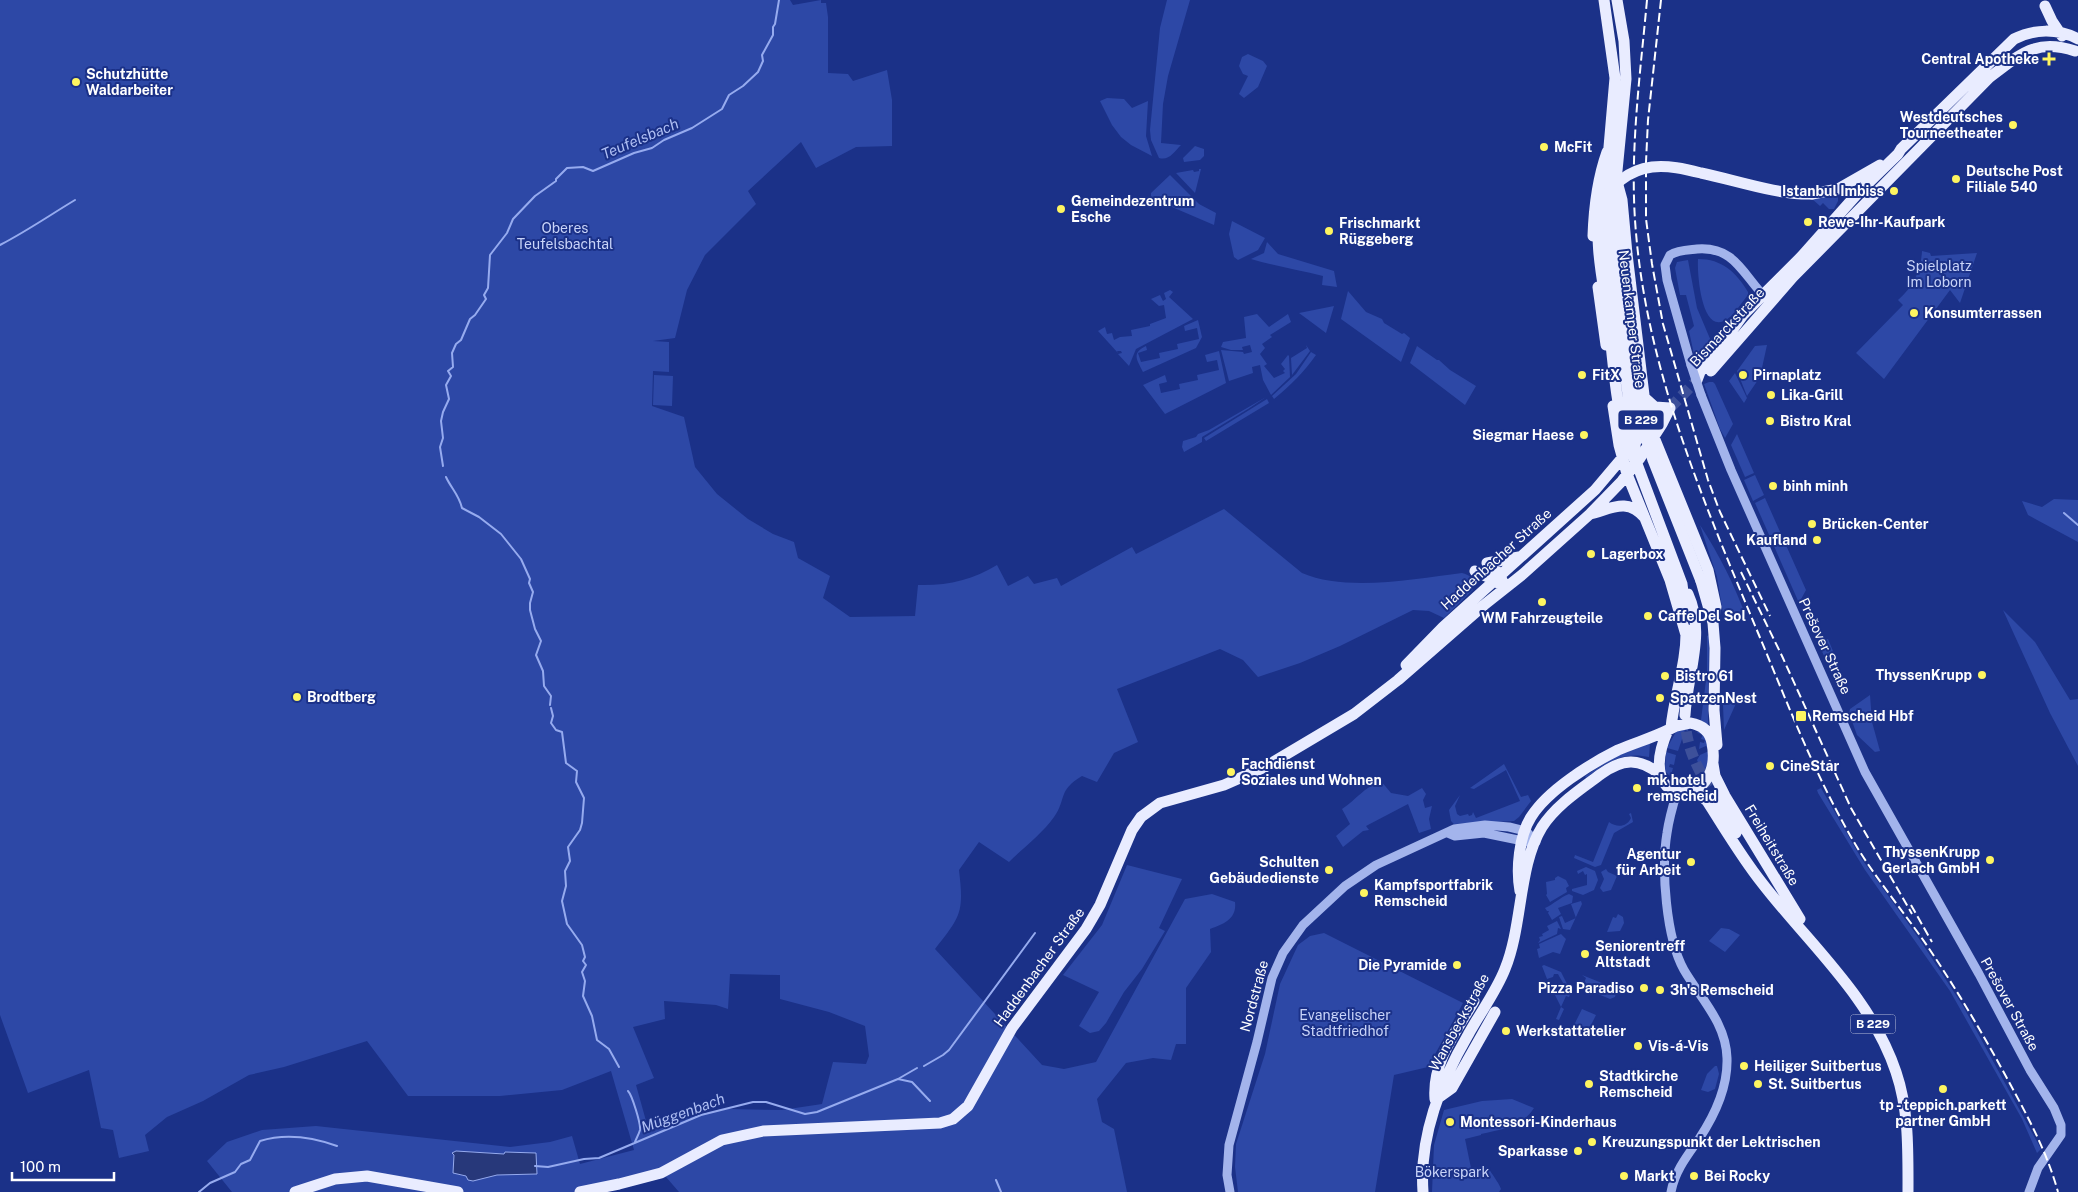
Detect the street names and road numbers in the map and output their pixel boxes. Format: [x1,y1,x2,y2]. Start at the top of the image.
street label: Neuenkamper Straße [1616,249,1648,389]
street label: Bismarckstraße [1686,284,1768,370]
road number: B 229 [1618,410,1664,430]
street label: Haddenbacher Straße [1437,505,1555,613]
street label: Prešover Straße [1796,595,1854,697]
street label: Freiheitstraße [1742,802,1802,888]
street label: Haddenbacher Straße [990,904,1088,1030]
street label: Prešover Straße [1978,954,2042,1054]
street label: Nordstraße [1237,958,1271,1034]
street label: Wansbeckstraße [1426,971,1492,1073]
road number: B 229 [1850,1014,1896,1034]

